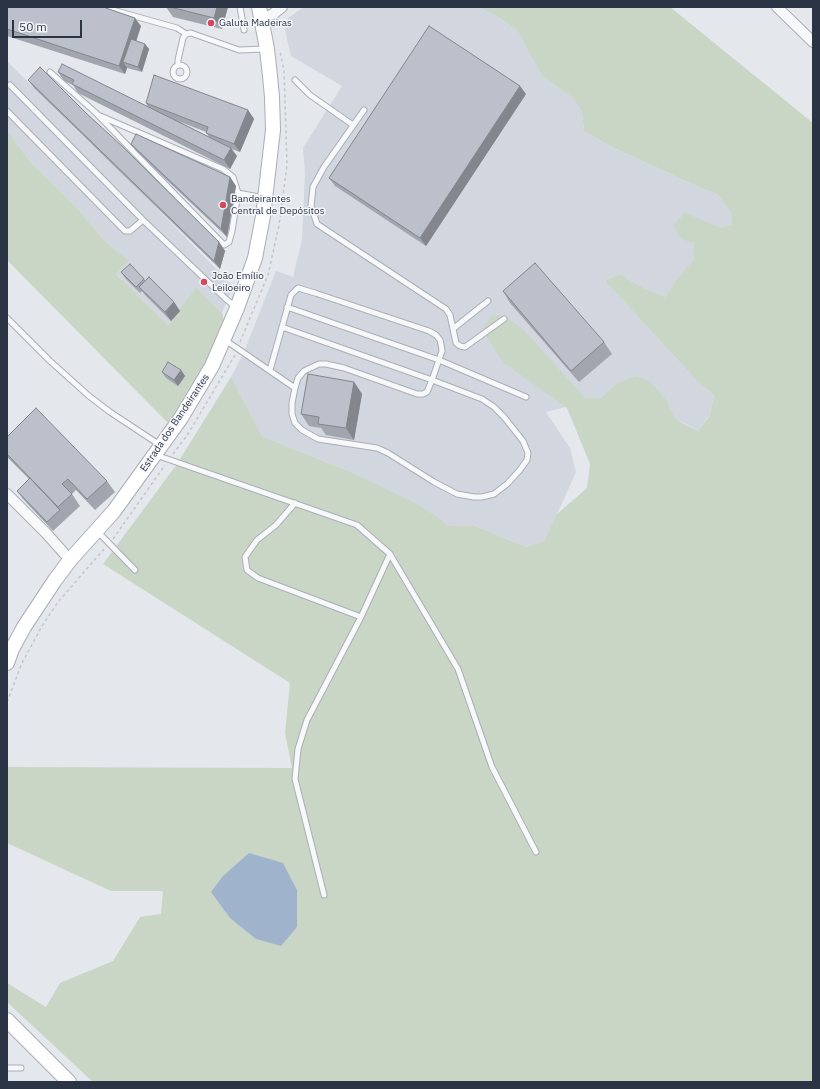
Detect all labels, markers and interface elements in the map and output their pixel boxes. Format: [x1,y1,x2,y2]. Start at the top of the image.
scale bar [14,12,84,38]
place label: Galuta Madeiras [219,17,292,29]
marker: Galuta Madeiras [206,18,216,28]
text: 50 m [19,19,47,34]
place label: Bandeirantes Central de Depósitos [231,193,324,216]
marker: Bandeirantes Central de Depósitos [218,200,228,210]
place label: João Emílio Leiloeiro [212,270,264,294]
marker: João Emílio Leiloeiro [199,277,209,287]
street label: Estrada dos Bandeirantes [138,372,212,474]

